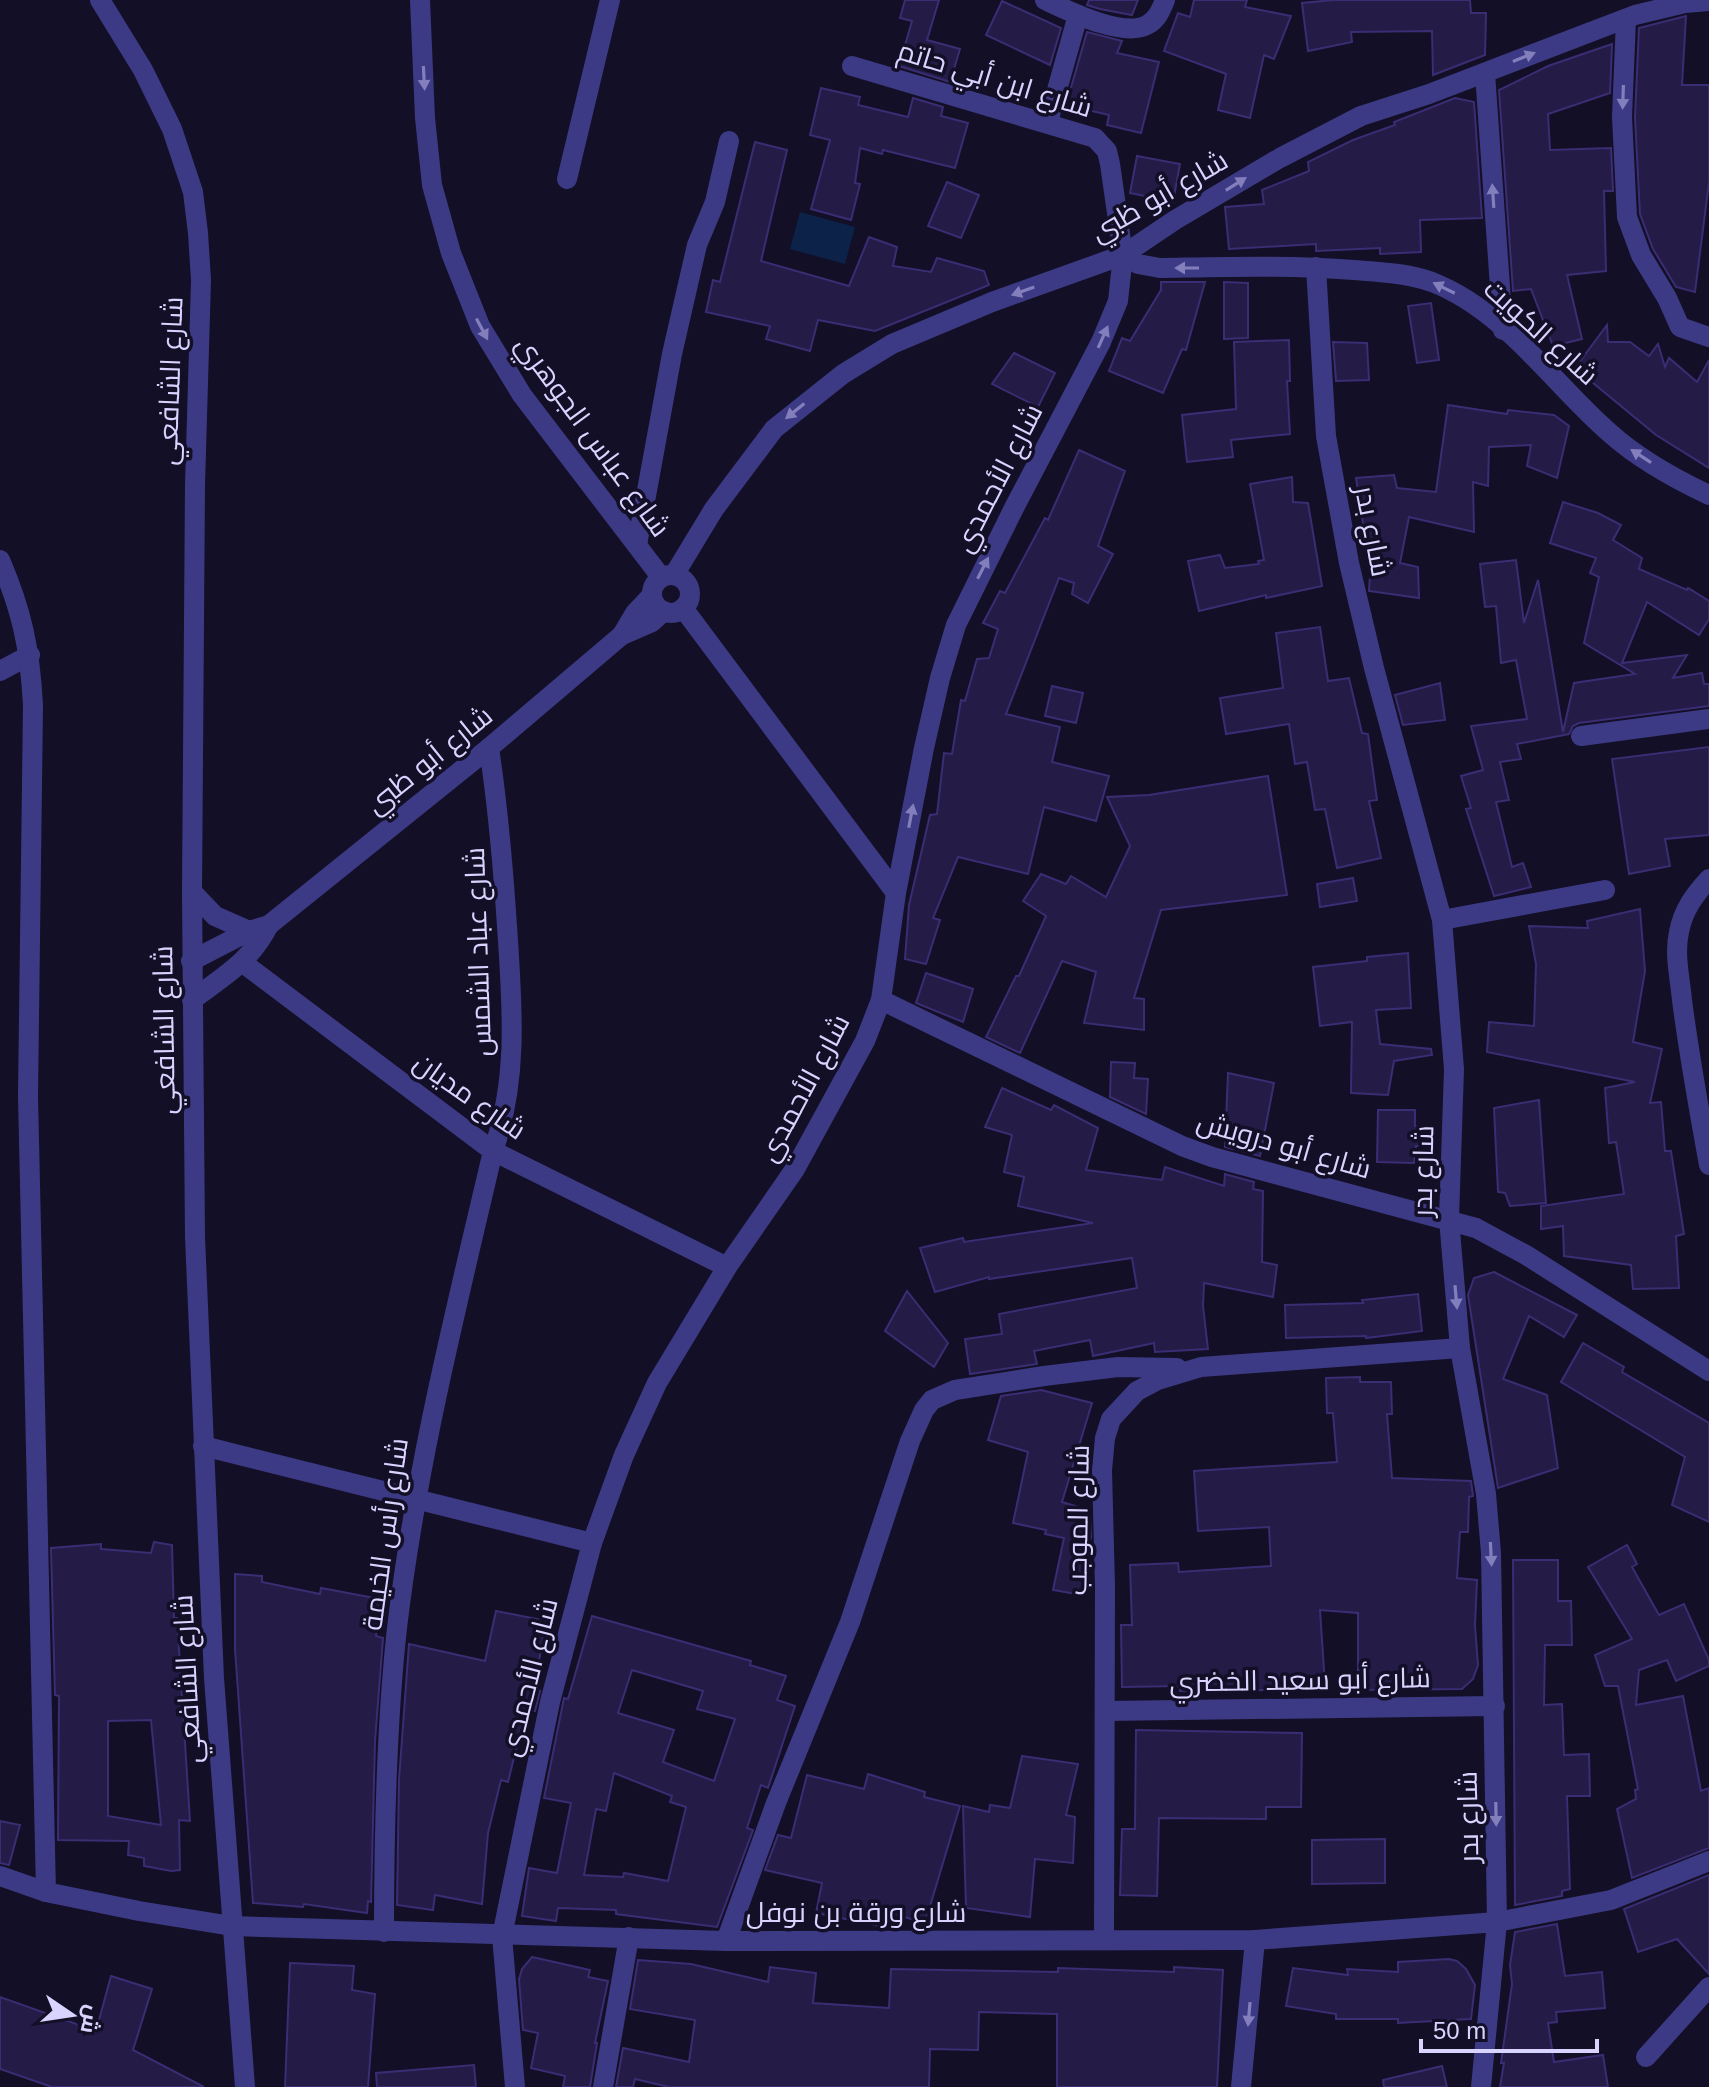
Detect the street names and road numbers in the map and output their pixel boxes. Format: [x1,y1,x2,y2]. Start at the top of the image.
street label: شارع ابن أبي حاتم [892,33,1097,129]
street label: شارع أبو ظبي [1084,143,1236,253]
street label: شارع الكويت [1476,273,1604,393]
street label: شارع الشافعي [152,296,194,466]
street label: شارع عباس الجوهري [505,329,676,546]
street label: شارع الأحمدي [947,399,1054,560]
street label: شارع بدر [1346,481,1397,580]
street label: شارع أبو ظبي [359,698,502,825]
street label: شارع عباد الشمس [459,847,500,1057]
street label: شارع الشافعي [147,945,187,1115]
street label: شارع الأحمدي [752,1009,861,1170]
street label: شارع مديان [406,1046,532,1148]
street label: شارع أبو درويش [1193,1103,1375,1188]
street label: شارع بدر [1407,1125,1442,1219]
street label: شارع رأس الخيمة [354,1435,417,1633]
street label: شارع الموجب [1061,1444,1098,1596]
street label: شارع الشافعي [167,1593,213,1764]
street label: شارع الأحمدي [494,1595,569,1761]
street label: شارع أبو سعيد الخضري [1169,1660,1431,1704]
street label: شارع بدر [1452,1771,1487,1865]
street label: شارع ورقة بن نوفل [746,1897,966,1931]

